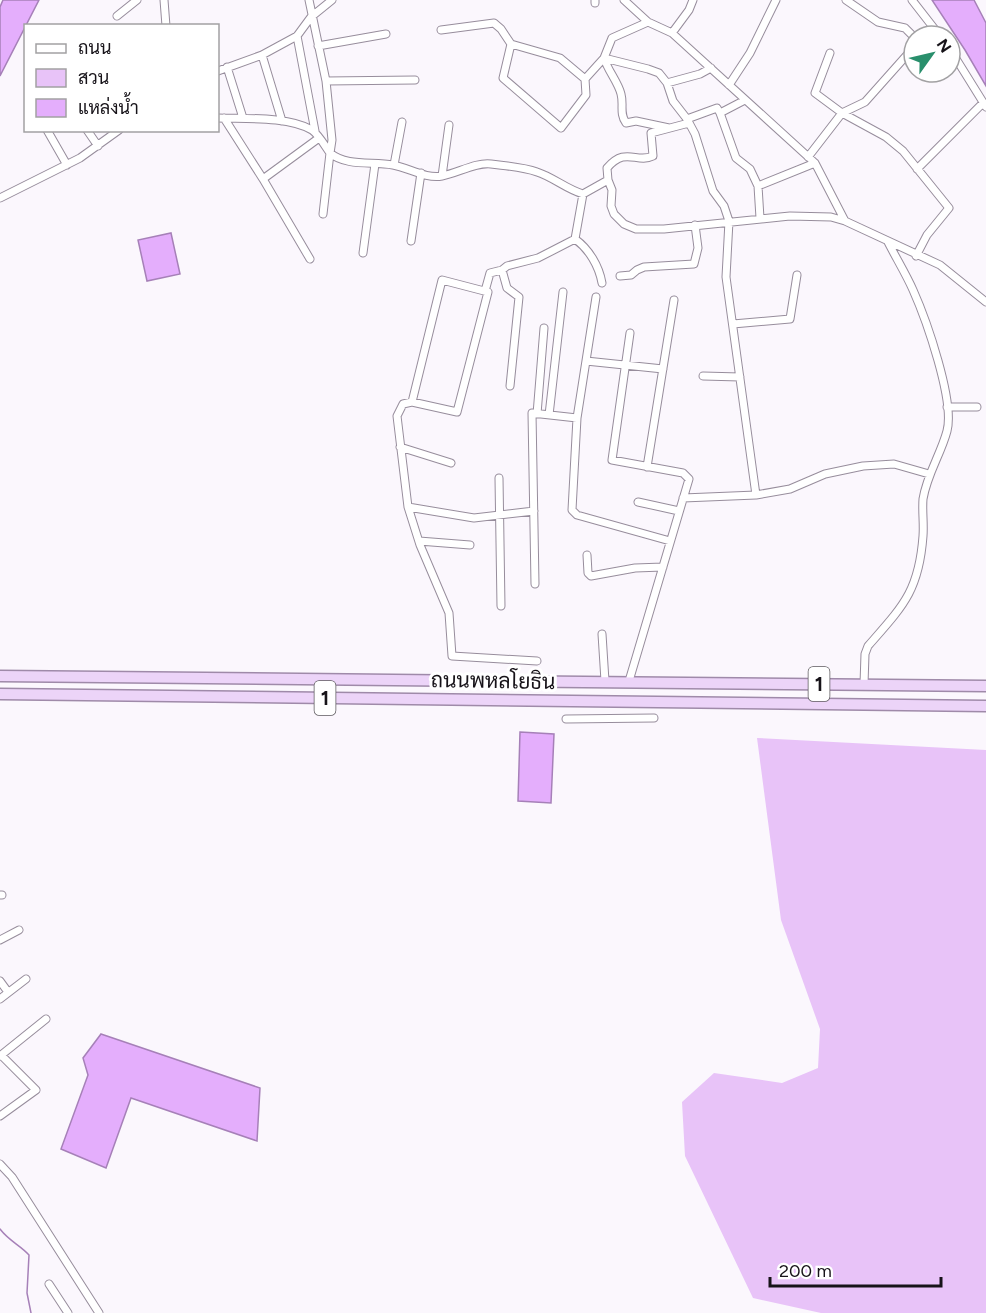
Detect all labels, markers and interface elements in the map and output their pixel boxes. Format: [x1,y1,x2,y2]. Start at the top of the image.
legend [24,24,219,132]
north arrow [902,24,962,84]
text: N [933,35,955,56]
text: ถนน [78,37,111,59]
text: สวน [78,67,109,89]
text: แหล่งน้ำ [78,92,139,119]
street label: ถนนพหลโยธิน [431,667,555,694]
road number: 1 [808,667,830,701]
road number: 1 [314,681,336,715]
scale bar [770,1250,941,1288]
text: 200 m [779,1260,832,1282]

